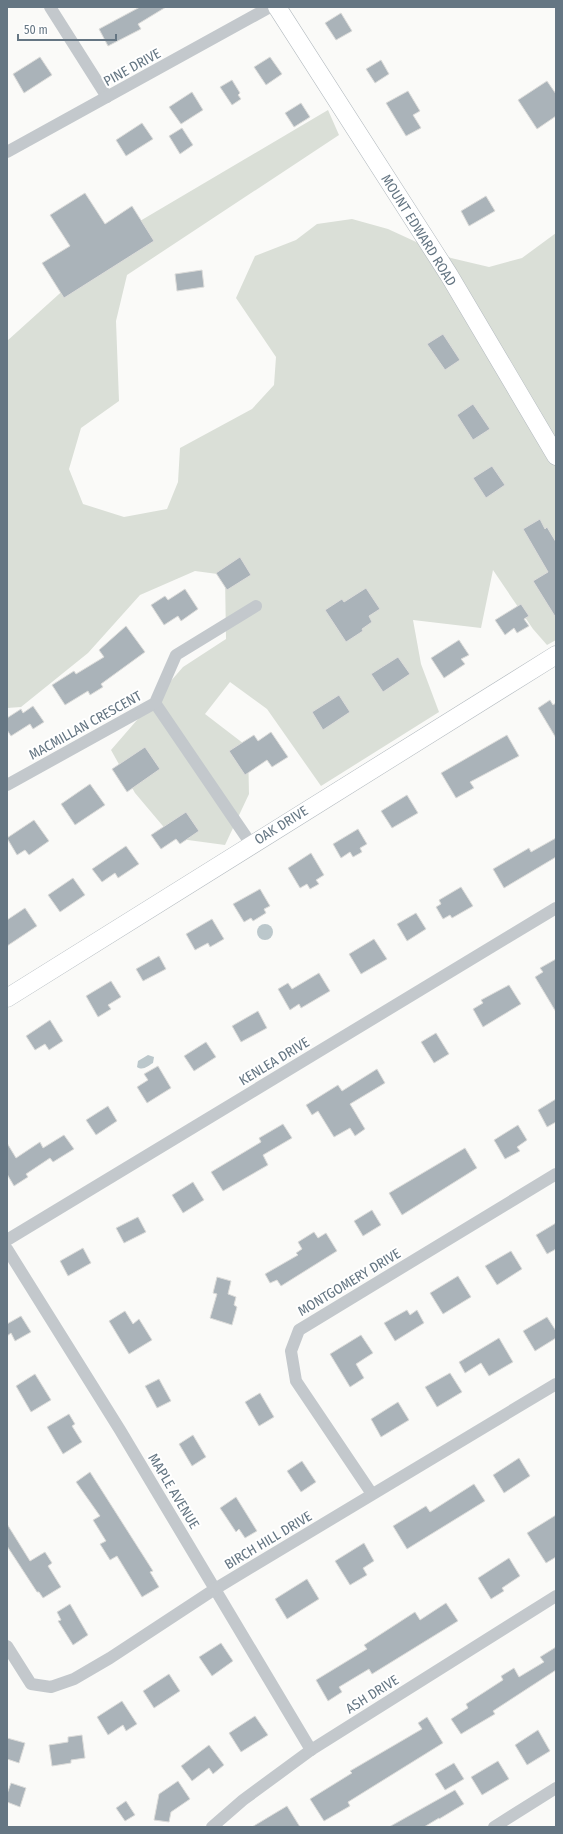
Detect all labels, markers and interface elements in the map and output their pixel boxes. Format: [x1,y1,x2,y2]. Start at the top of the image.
scale bar [18,16,116,42]
text: 50 m [24,23,48,37]
street label: PINE DRIVE [101,45,164,90]
street label: MOUNT EDWARD ROAD [377,171,460,289]
street label: MACMILLAN CRESCENT [26,687,145,763]
street label: OAK DRIVE [251,802,312,848]
street label: KENLEA DRIVE [236,1034,313,1089]
street label: MONTGOMERY DRIVE [295,1245,404,1320]
street label: MAPLE AVENUE [144,1451,203,1532]
street label: BIRCH HILL DRIVE [222,1508,315,1573]
street label: ASH DRIVE [343,1671,402,1717]

